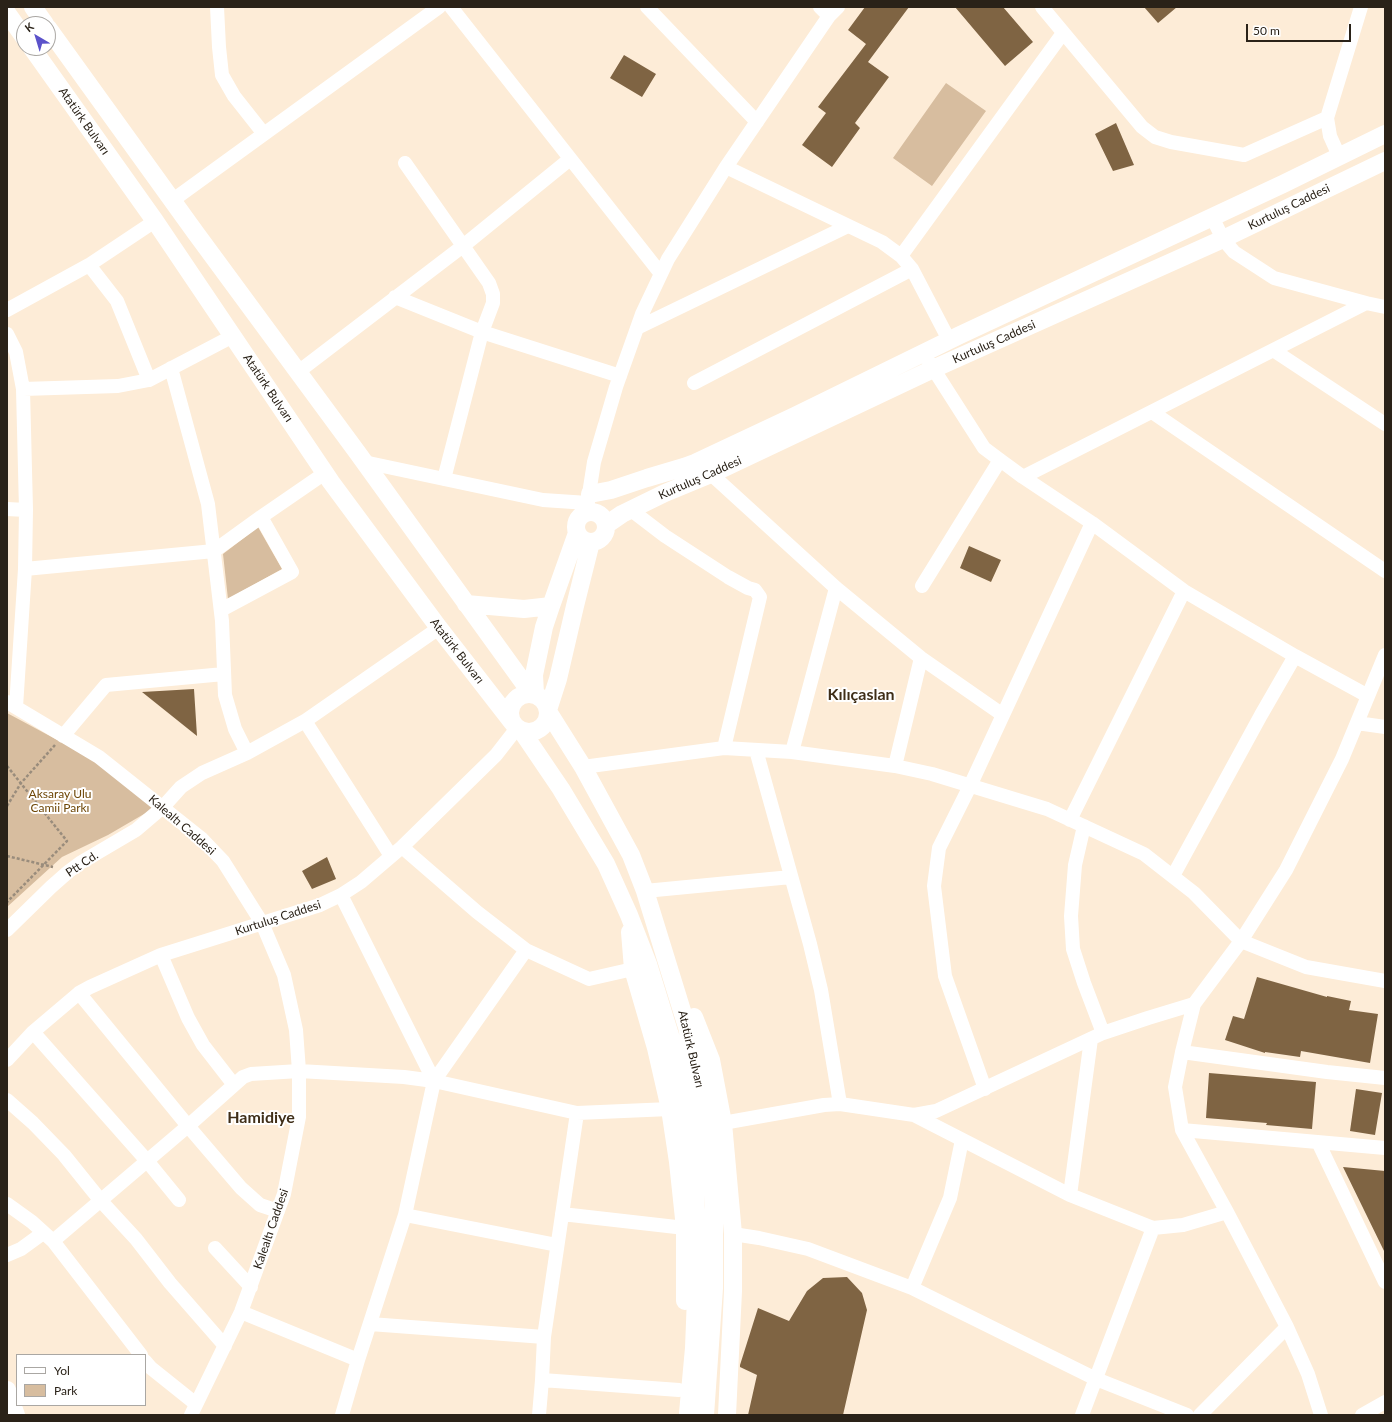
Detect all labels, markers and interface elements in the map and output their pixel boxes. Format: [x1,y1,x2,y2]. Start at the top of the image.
north arrow [16,16,56,56]
scale bar [1248,16,1353,42]
text: K [22,19,36,34]
text: 50 m [1253,23,1280,38]
street label: Atatürk Bulvarı [55,85,113,157]
street label: Kurtuluş Caddesi [1246,181,1332,233]
street label: Kurtuluş Caddesi [950,317,1038,367]
street label: Atatürk Bulvarı [240,351,296,425]
street label: Kurtuluş Caddesi [656,453,744,503]
street label: Atatürk Bulvarı [427,615,487,687]
district label: Kılıçaslan [827,685,895,705]
park label: Aksaray Ulu Camii Parkı [29,787,91,815]
street label: Kalealtı Caddesi [146,792,218,858]
street label: Ptt Cd. [63,848,101,880]
street label: Kurtuluş Caddesi [233,897,323,939]
street label: Atatürk Bulvarı [675,1009,707,1089]
district label: Hamidiye [227,1108,295,1128]
street label: Kalealtı Caddesi [250,1187,292,1271]
legend [16,1354,146,1406]
text: Yol [54,1363,70,1378]
text: Park [54,1383,77,1398]

